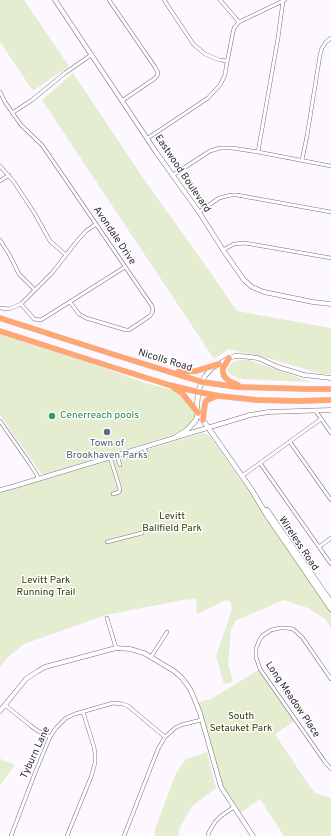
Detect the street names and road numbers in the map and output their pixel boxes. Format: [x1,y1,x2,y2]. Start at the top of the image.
street label: Eastwood Boulevard [152,133,212,215]
street label: Avondale Drive [90,205,138,267]
street label: Nicolls Road [137,347,193,375]
street label: Wireless Road [275,515,321,573]
street label: Long Meadow Place [262,660,322,740]
street label: Tyburn Lane [19,725,53,781]

